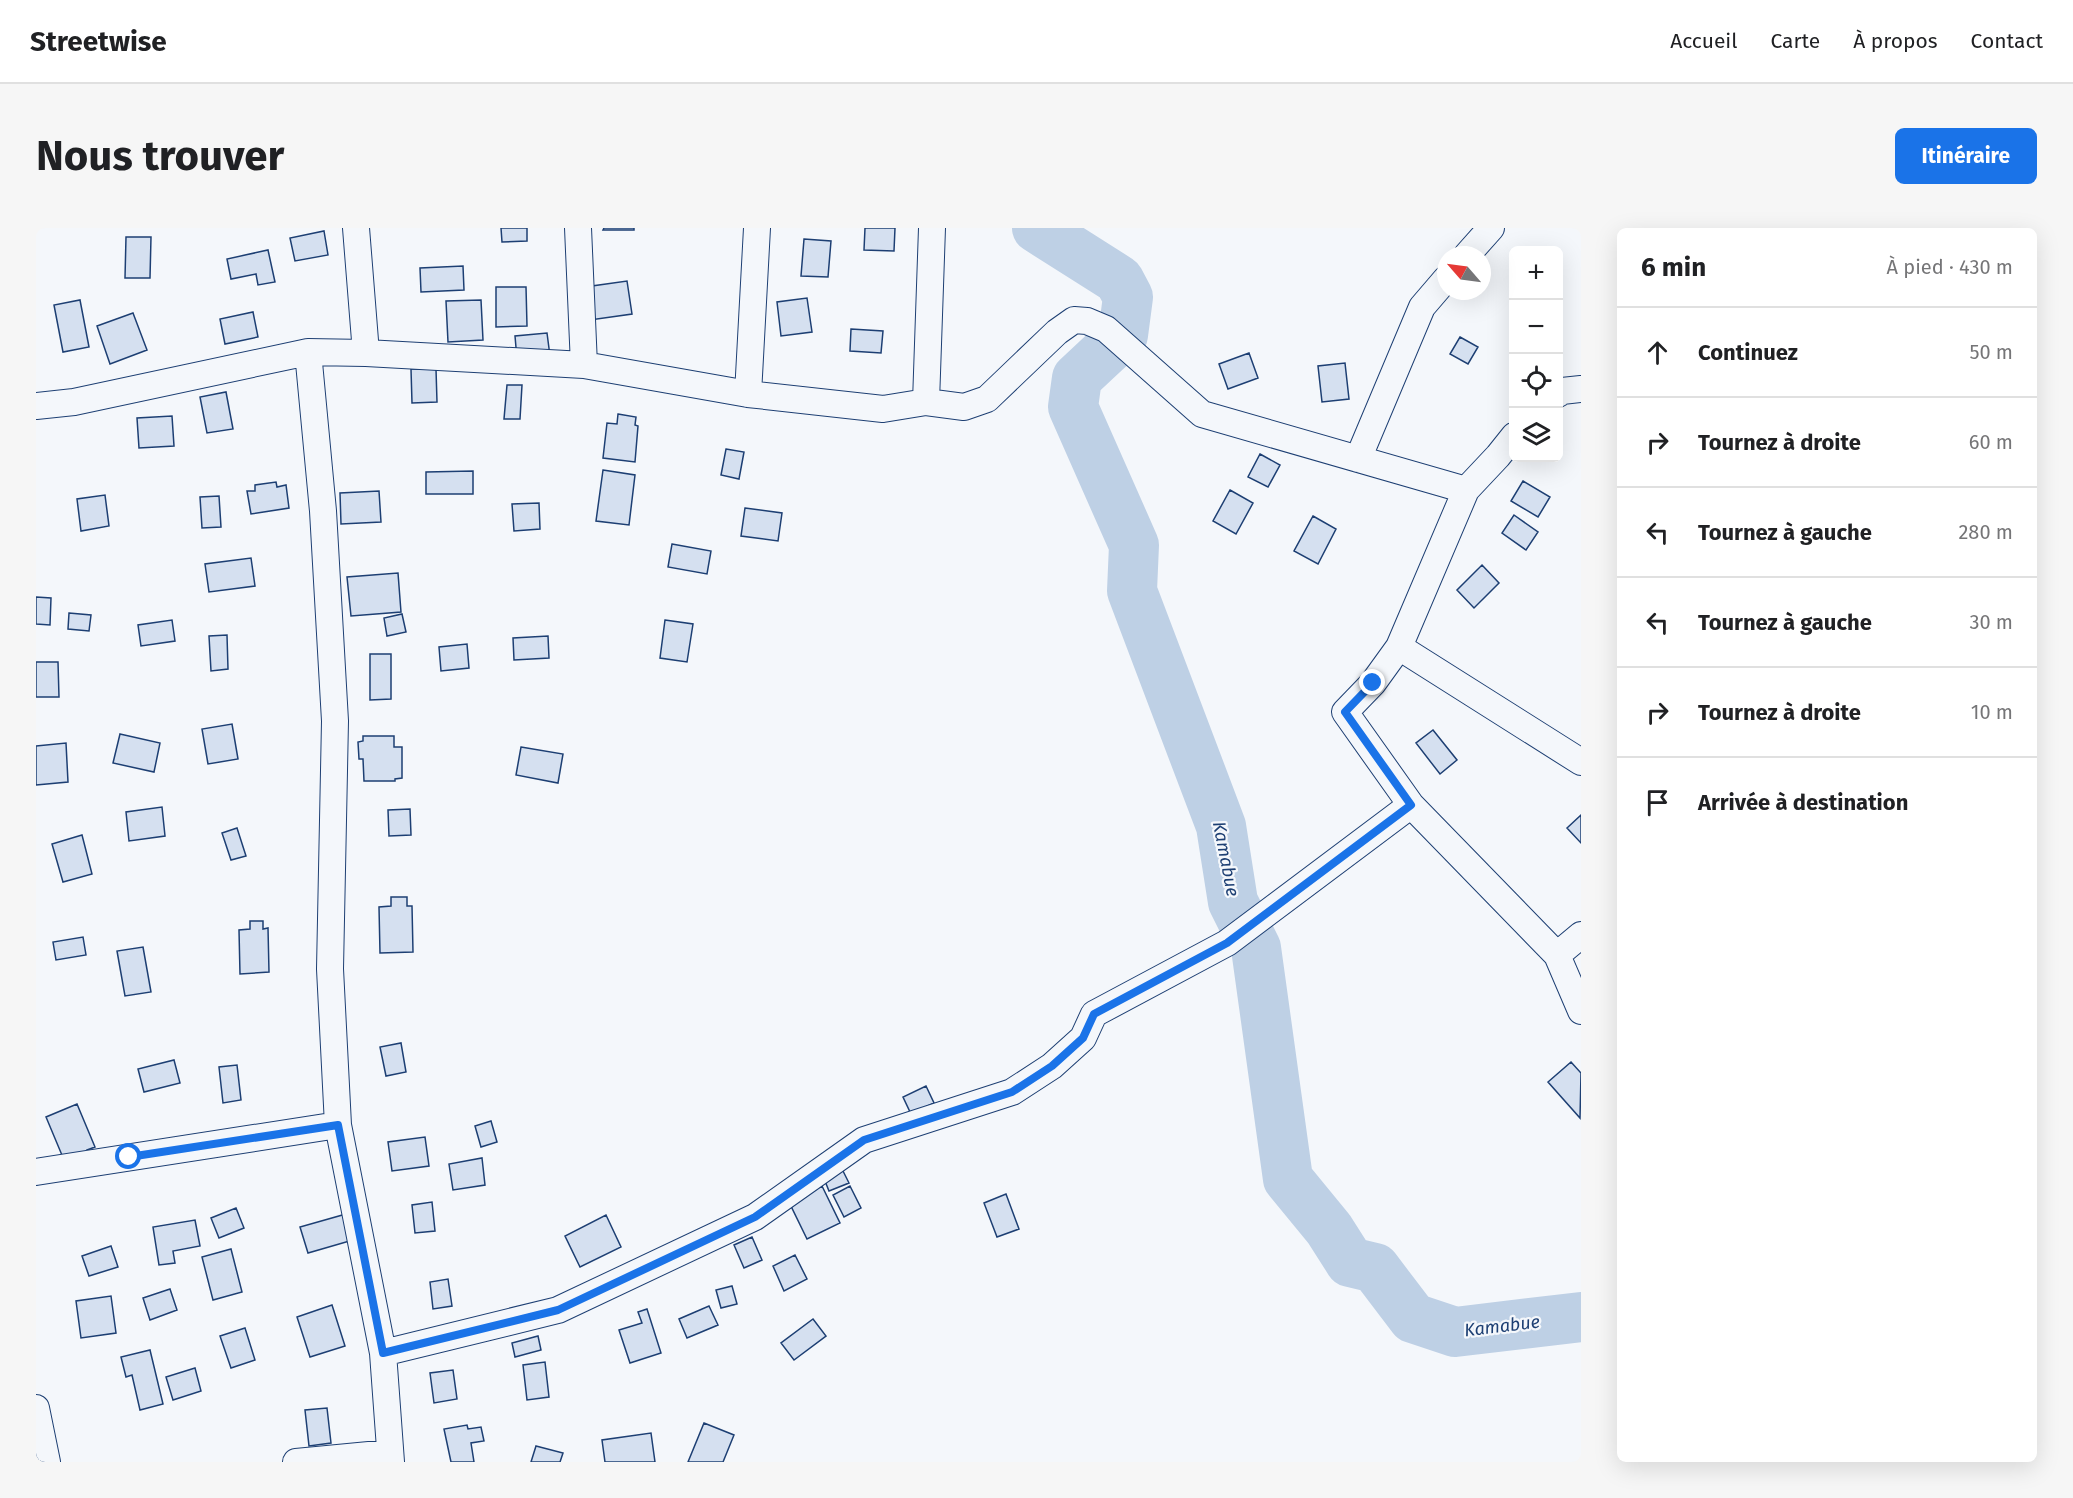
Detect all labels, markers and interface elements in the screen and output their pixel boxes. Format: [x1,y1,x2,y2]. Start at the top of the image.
text: Streetwise [30,25,167,58]
text: Accueil [1670,28,1737,54]
text: Carte [1770,28,1820,54]
text: À propos [1853,28,1938,54]
text: Contact [1971,28,2043,54]
button: Itinéraire [1895,128,2037,184]
text: Nous trouver [36,131,284,181]
north arrow [1437,246,1491,300]
map controls [1509,246,1563,462]
button: + [1509,246,1563,300]
text: 6 min [1641,252,1706,283]
text: À pied · 430 m [1887,255,2013,279]
button: − [1509,300,1563,354]
icon: ahead [1641,336,1674,369]
text: Continuez [1698,339,1798,366]
text: 50 m [1969,340,2013,364]
button: locate [1509,354,1563,408]
button: layers [1509,408,1563,462]
icon: right [1641,426,1674,459]
text: Tournez à droite [1698,429,1861,456]
text: 60 m [1969,430,2013,454]
icon: left [1641,516,1674,549]
text: Tournez à gauche [1698,519,1872,546]
text: 280 m [1958,520,2013,544]
icon: left [1641,606,1674,639]
text: Tournez à gauche [1698,609,1872,636]
text: 30 m [1969,610,2013,634]
route end [1359,669,1385,695]
icon: right [1641,696,1674,729]
text: Tournez à droite [1698,699,1861,726]
text: 10 m [1971,700,2013,724]
icon: arrive [1641,786,1674,819]
text: Arrivée à destination [1698,789,1908,816]
water label: Kamabue [1208,820,1244,898]
route start [115,1143,141,1169]
water label: Kamabue [1463,1310,1541,1342]

